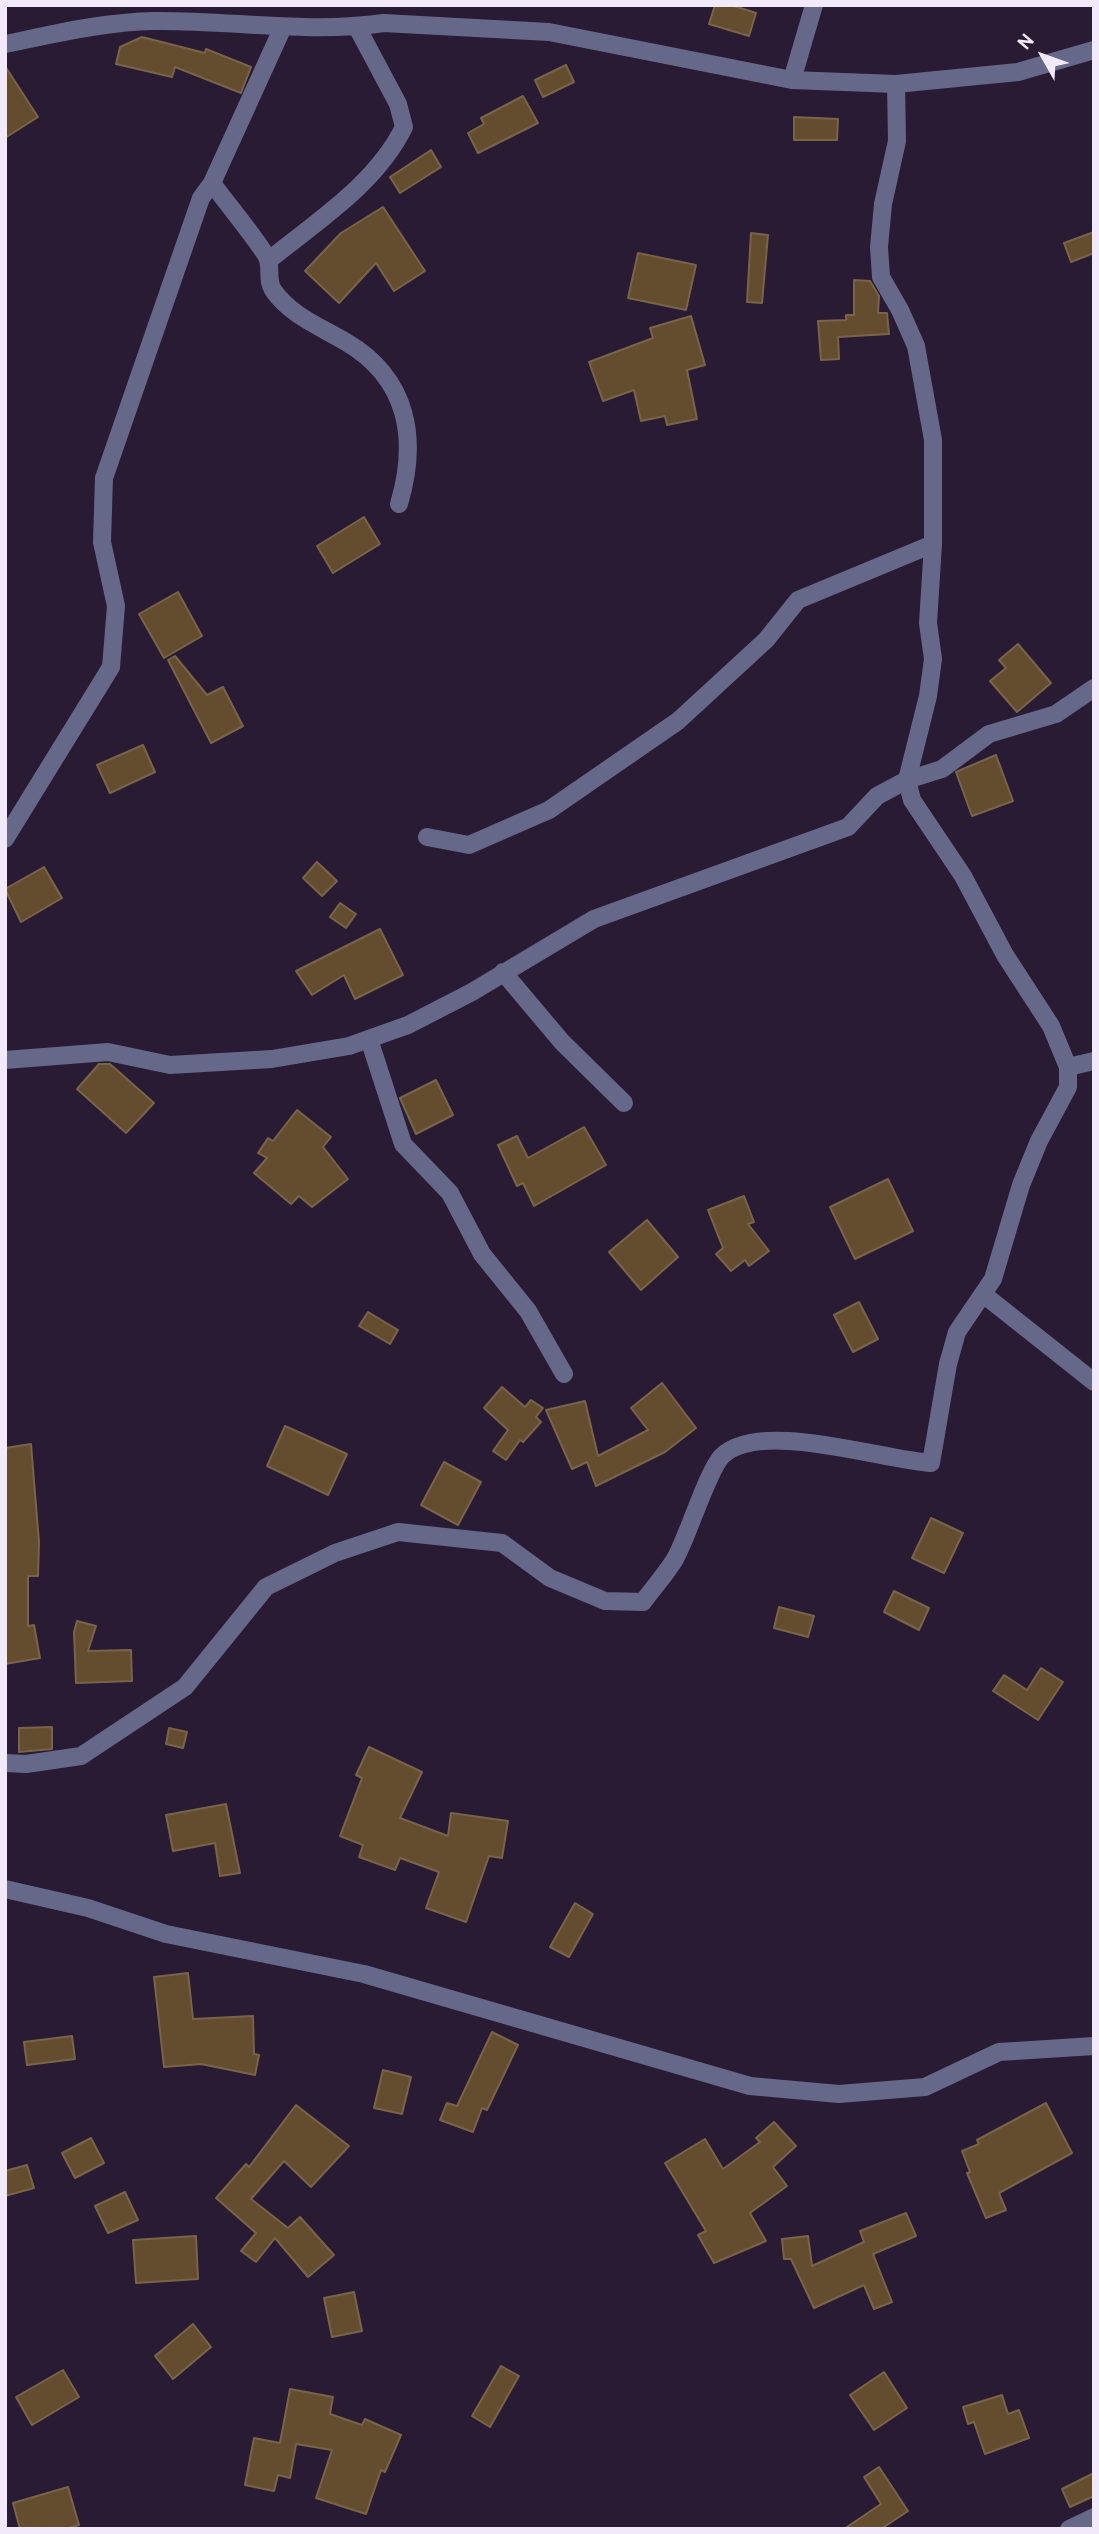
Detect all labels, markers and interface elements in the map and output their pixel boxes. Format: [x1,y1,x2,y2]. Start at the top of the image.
north arrow [1008,21,1078,91]
text: N [1013,30,1040,55]

